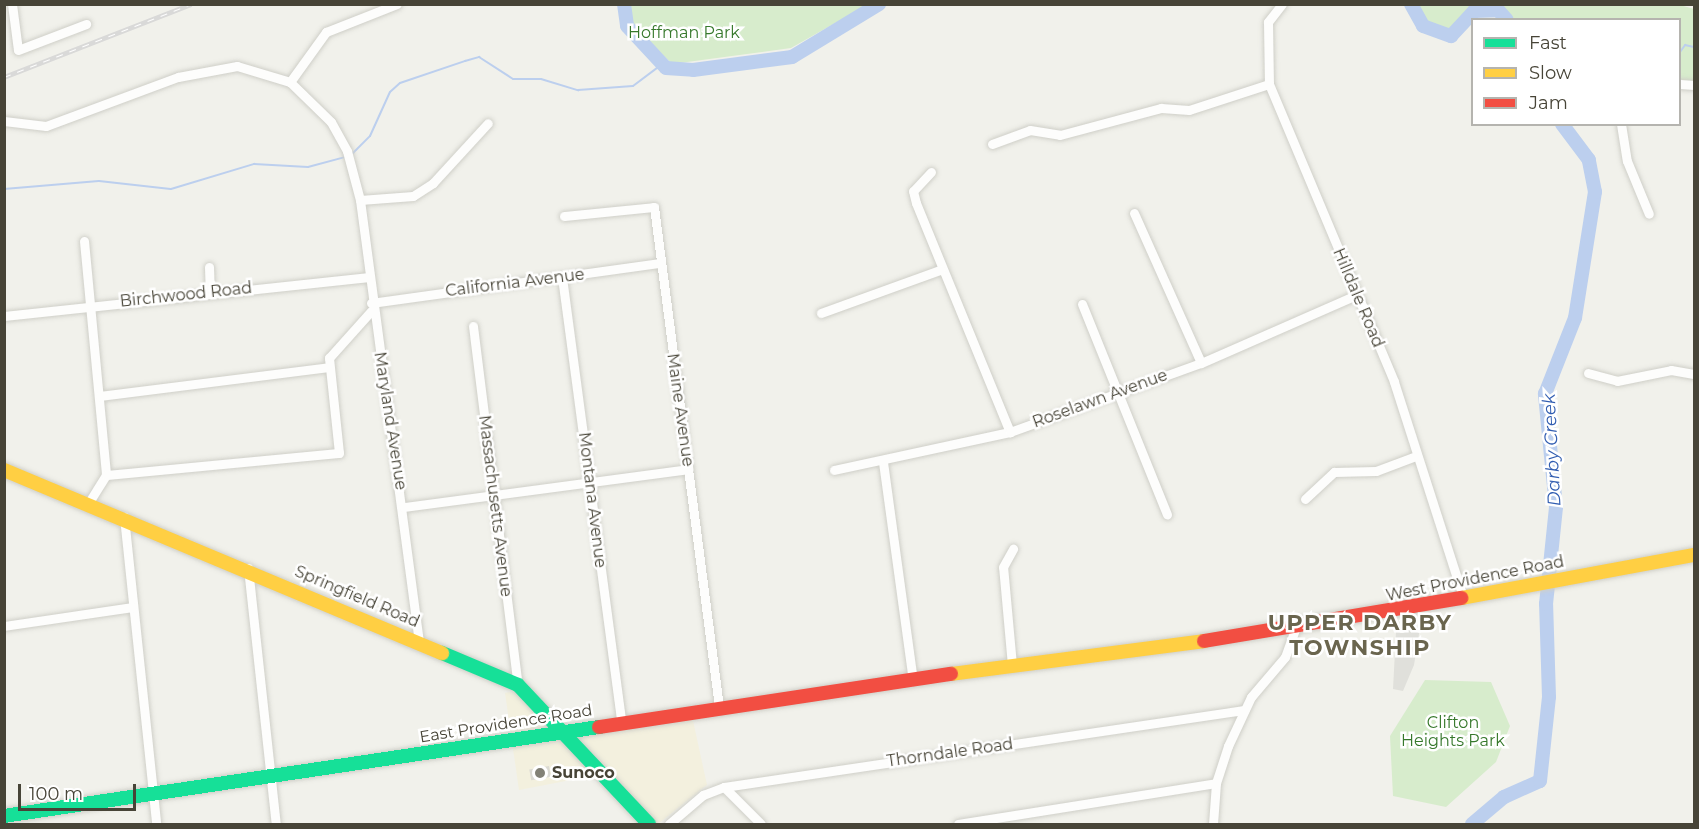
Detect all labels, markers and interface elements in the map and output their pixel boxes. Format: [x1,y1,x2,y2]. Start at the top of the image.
legend [1471,18,1681,126]
park label: Hoffman Park [628,23,740,43]
text: Fast [1529,32,1567,54]
text: Slow [1529,62,1572,84]
text: Jam [1529,92,1568,114]
street label: Hilldale Road [1328,245,1388,351]
street label: California Avenue [444,265,586,301]
street label: Birchwood Road [119,279,253,311]
street label: Maryland Avenue [370,351,410,491]
street label: Maine Avenue [663,352,697,468]
street label: Roselawn Avenue [1030,366,1170,432]
water label: Darby Creek [1538,393,1566,507]
street label: Massachusetts Avenue [474,414,516,598]
street label: Montana Avenue [574,431,610,569]
street label: West Providence Road [1384,552,1566,606]
street label: Springfield Road [292,562,422,632]
district label: UPPER DARBY TOWNSHIP [1268,609,1452,660]
street label: East Providence Road [418,701,594,747]
park label: Clifton Heights Park [1401,713,1505,751]
street label: Thorndale Road [886,735,1014,771]
place label: Sunoco [552,763,615,783]
marker: Sunoco [533,766,547,780]
scale bar [21,772,140,810]
text: 100 m [29,783,83,805]

